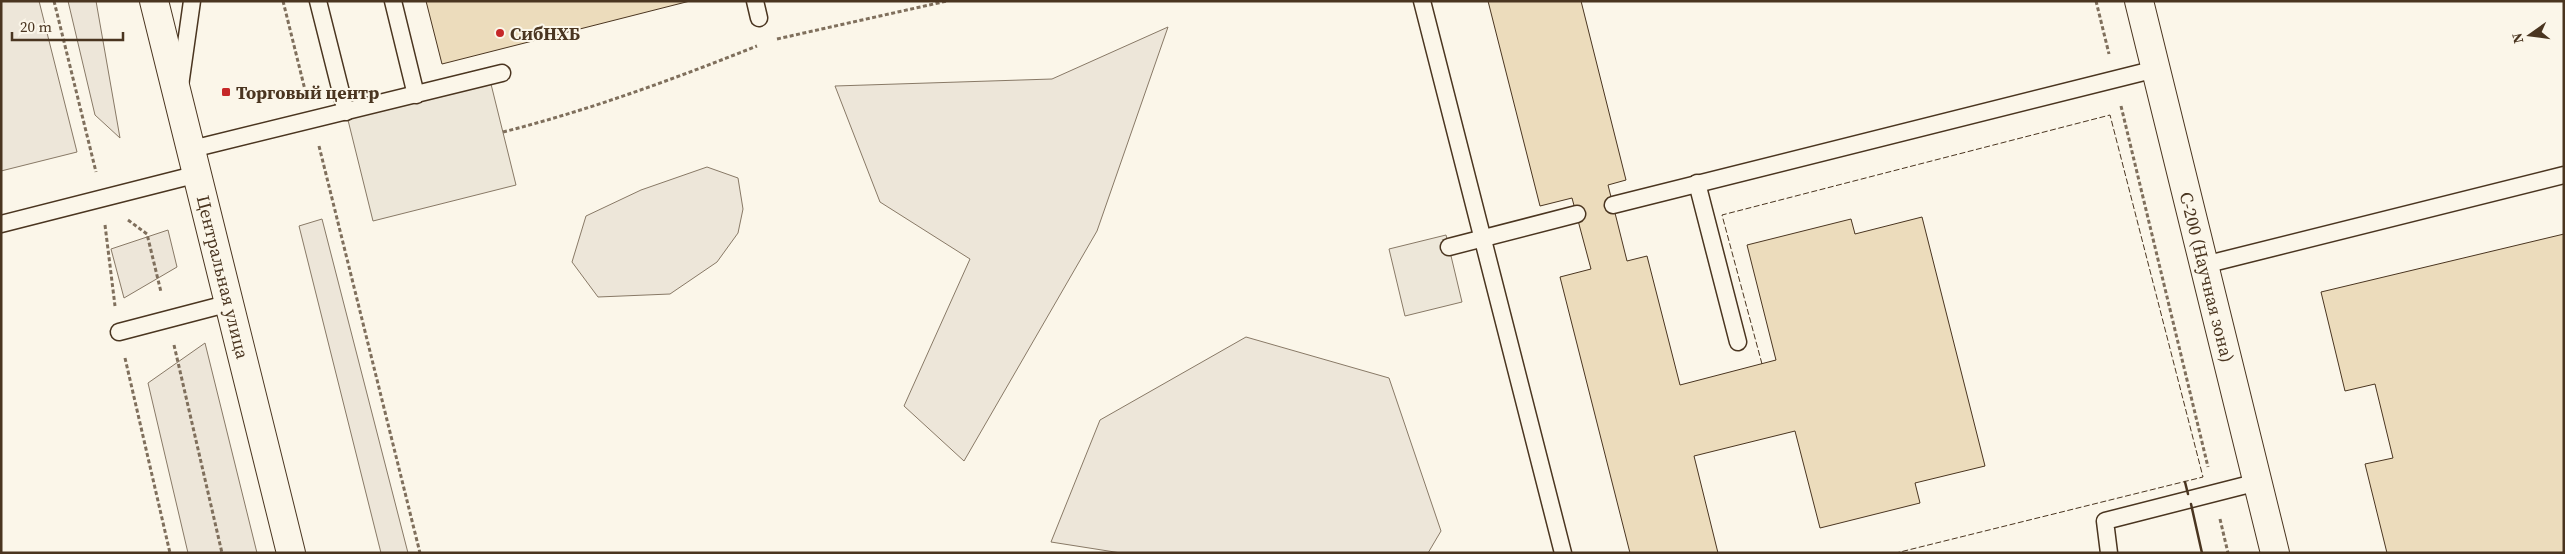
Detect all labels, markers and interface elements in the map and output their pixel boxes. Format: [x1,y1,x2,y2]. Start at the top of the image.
scale bar [12,10,124,42]
north arrow [2505,10,2555,60]
text: 20 m [20,16,52,37]
place label: СибНХБ [510,21,580,46]
marker: СибНХБ [494,27,506,39]
text: N [2506,31,2528,46]
place label: Торговый центр [236,80,379,105]
marker: Торговый центр [220,86,232,98]
street label: С-200 (Научная зона) [2174,189,2240,365]
street label: Центральная улица [191,193,256,362]

